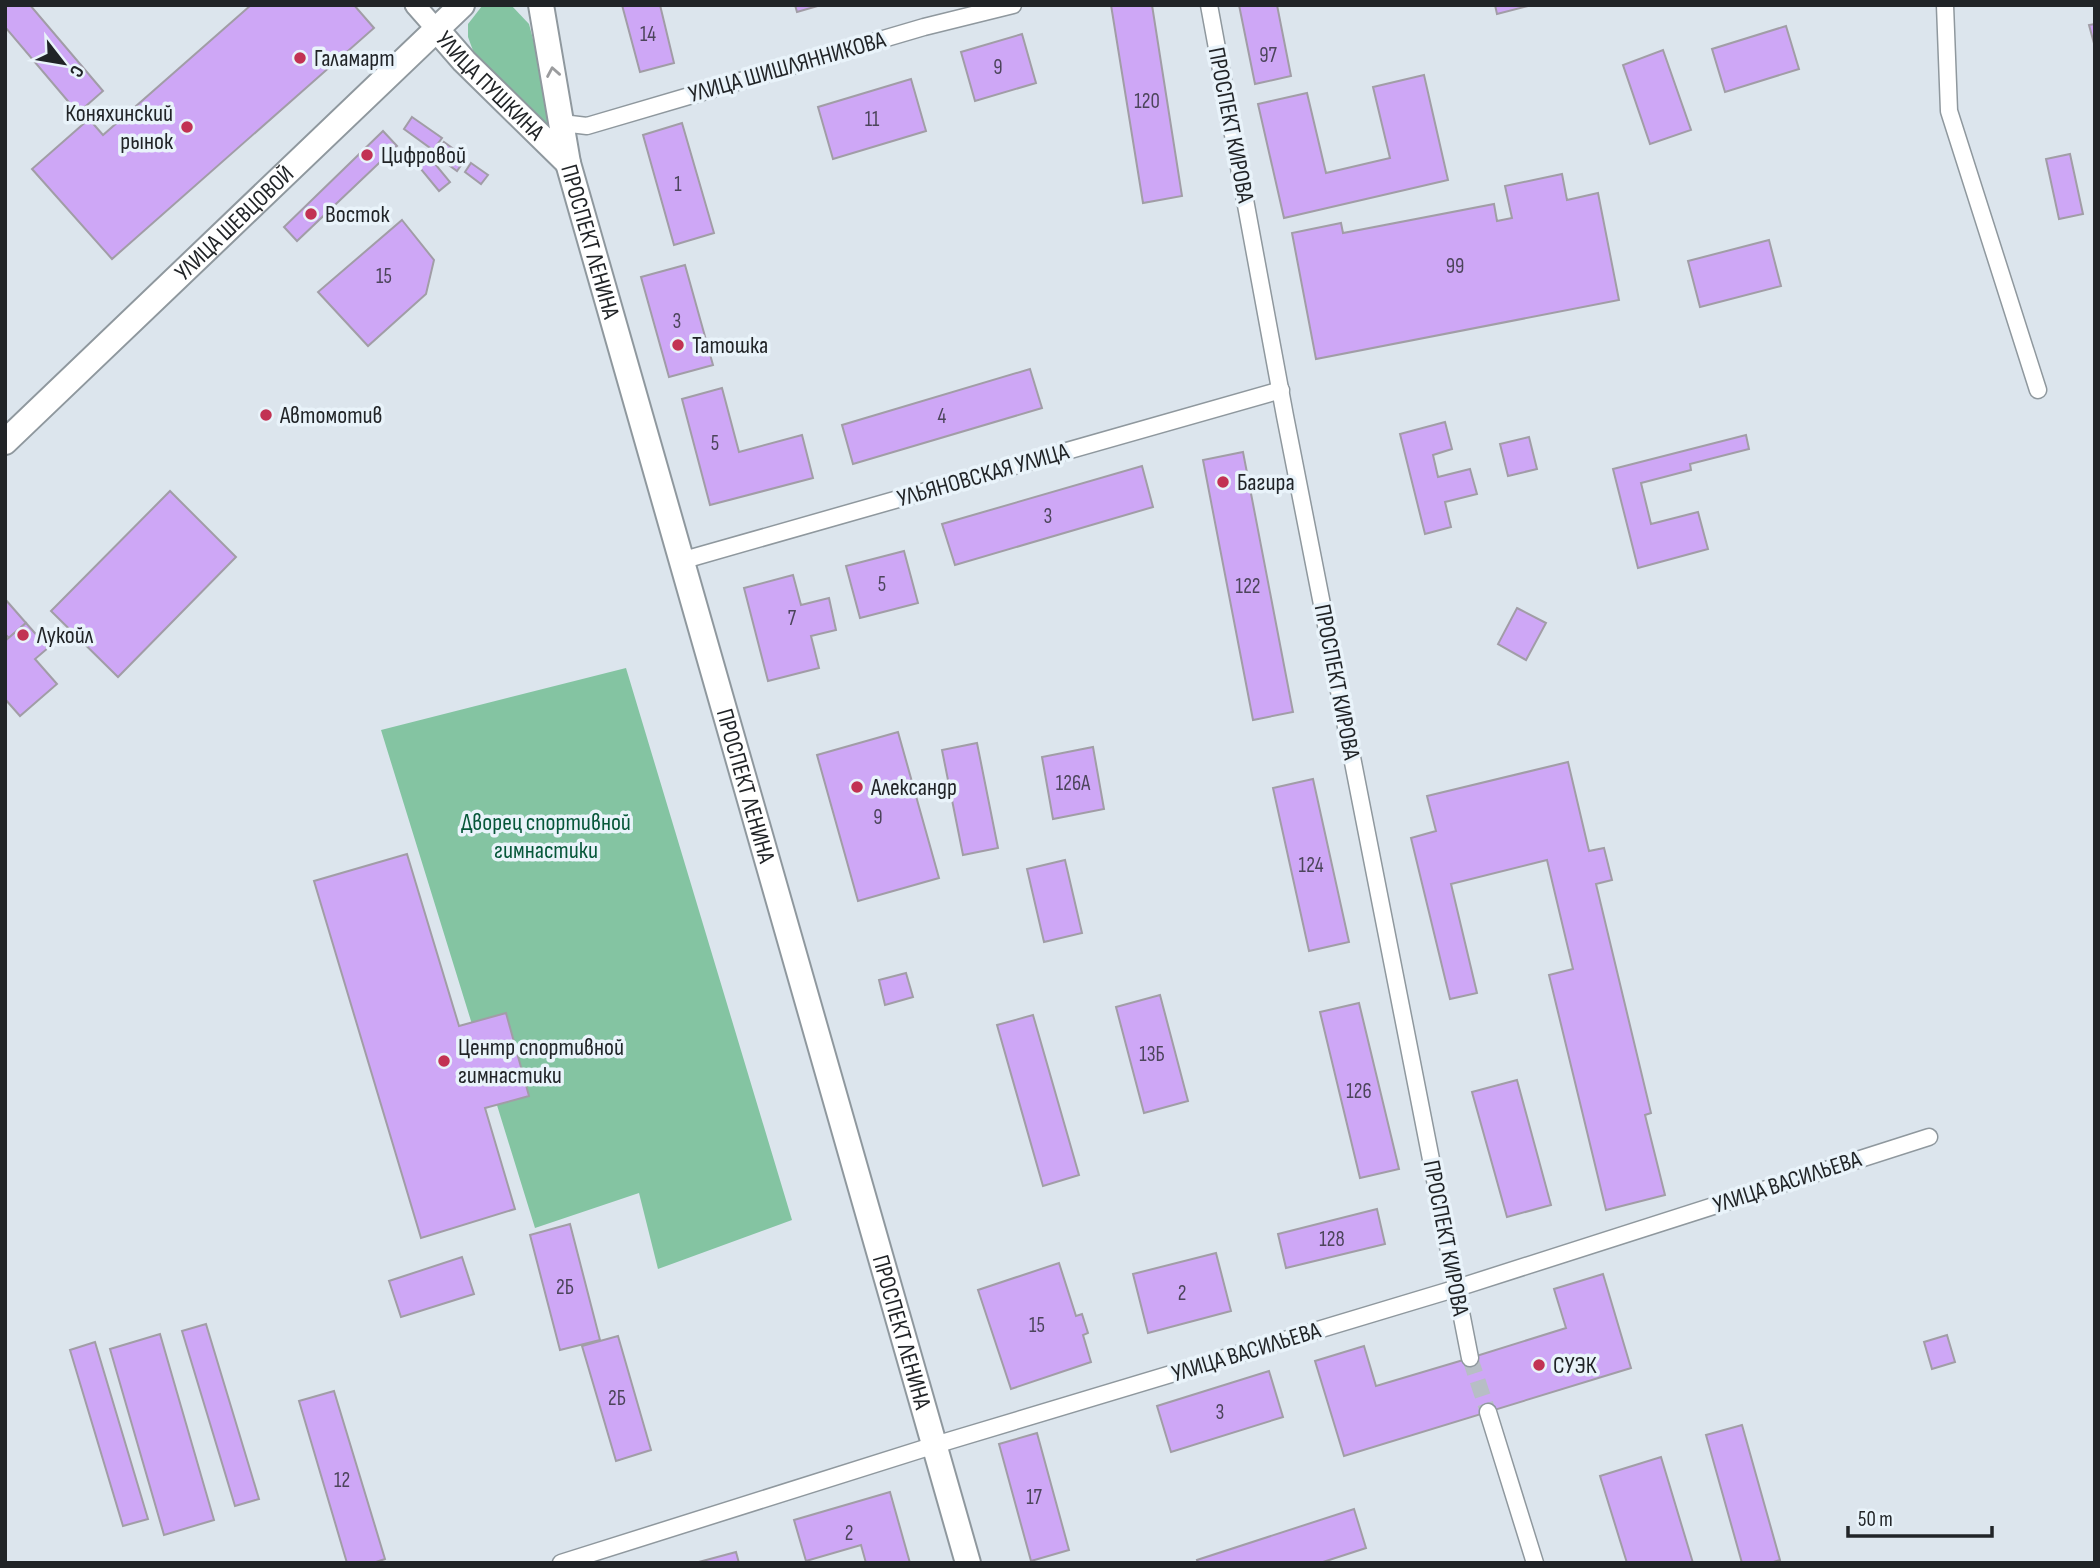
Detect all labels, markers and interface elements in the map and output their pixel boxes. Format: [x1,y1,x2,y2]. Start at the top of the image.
house number: 14 [640,22,656,47]
street label: УЛИЦА ПУШКИНА [430,25,551,147]
street label: УЛИЦА ШИШЛЯННИКОВА [685,25,890,109]
north arrow [28,28,98,98]
house number: 97 [1259,43,1277,68]
place label: Галамарт [314,44,395,73]
street label: ПРОСПЕКТ КИРОВА [1202,45,1260,206]
marker: Галамарт [292,50,308,66]
house number: 9 [993,55,1003,80]
text: С [64,61,89,81]
one-way arrow [546,66,561,78]
house number: 120 [1134,89,1160,114]
place label: Коняхинский рынок [65,99,174,156]
house number: 11 [865,107,880,132]
marker: Коняхинский рынок [179,119,195,135]
place label: Цифровой [381,141,466,170]
marker: Цифровой [359,147,375,163]
street label: УЛИЦА ШЕВЦОВОЙ [169,159,300,286]
street label: ПРОСПЕКТ ЛЕНИНА [555,161,626,323]
house number: 1 [674,172,682,197]
place label: Восток [325,200,390,229]
marker: Восток [303,206,319,222]
house number: 99 [1446,254,1464,279]
house number: 15 [376,264,392,289]
house number: 3 [673,309,681,334]
place label: Татошка [692,331,768,360]
marker: Татошка [670,337,686,353]
place label: Автомотив [279,401,383,430]
house number: 4 [938,404,947,429]
marker: Автомотив [258,407,274,423]
house number: 5 [711,431,719,456]
street label: УЛЬЯНОВСКАЯ УЛИЦА [894,437,1073,513]
place label: Багира [1237,468,1295,497]
marker: Багира [1215,474,1231,490]
house number: 3 [1044,504,1052,529]
house number: 5 [878,572,886,597]
house number: 122 [1236,574,1260,599]
street label: ПРОСПЕКТ КИРОВА [1308,602,1366,763]
house number: 7 [788,606,797,631]
place label: Лукойл [36,621,94,650]
marker: Лукойл [15,627,31,643]
street label: ПРОСПЕКТ ЛЕНИНА [710,705,782,867]
house number: 126А [1056,771,1091,796]
place label: Александр [870,773,957,802]
marker: Александр [849,779,865,795]
house number: 9 [873,805,883,830]
park label: Дворец спортивной гимнастики [461,808,631,865]
house number: 124 [1299,853,1324,878]
place label: Центр спортивной гимнастики [458,1033,624,1090]
house number: 13Б [1139,1042,1165,1067]
marker: Центр спортивной гимнастики [436,1053,452,1069]
house number: 126 [1346,1079,1372,1104]
street label: УЛИЦА ВАСИЛЬЕВА [1709,1144,1865,1220]
street label: ПРОСПЕКТ КИРОВА [1417,1158,1475,1319]
house number: 128 [1319,1227,1345,1252]
street label: ПРОСПЕКТ ЛЕНИНА [866,1251,938,1413]
house number: 2Б [556,1275,574,1300]
house number: 2 [1178,1281,1186,1306]
house number: 15 [1029,1313,1045,1338]
street label: УЛИЦА ВАСИЛЬЕВА [1168,1315,1324,1388]
place label: СУЭК [1553,1351,1597,1380]
marker: СУЭК [1531,1357,1547,1373]
house number: 2Б [608,1386,626,1411]
house number: 3 [1216,1400,1224,1425]
house number: 12 [334,1468,350,1493]
house number: 17 [1026,1485,1042,1510]
scale bar [1848,1494,1992,1538]
text: 50 m [1858,1507,1893,1532]
house number: 2 [845,1521,853,1546]

